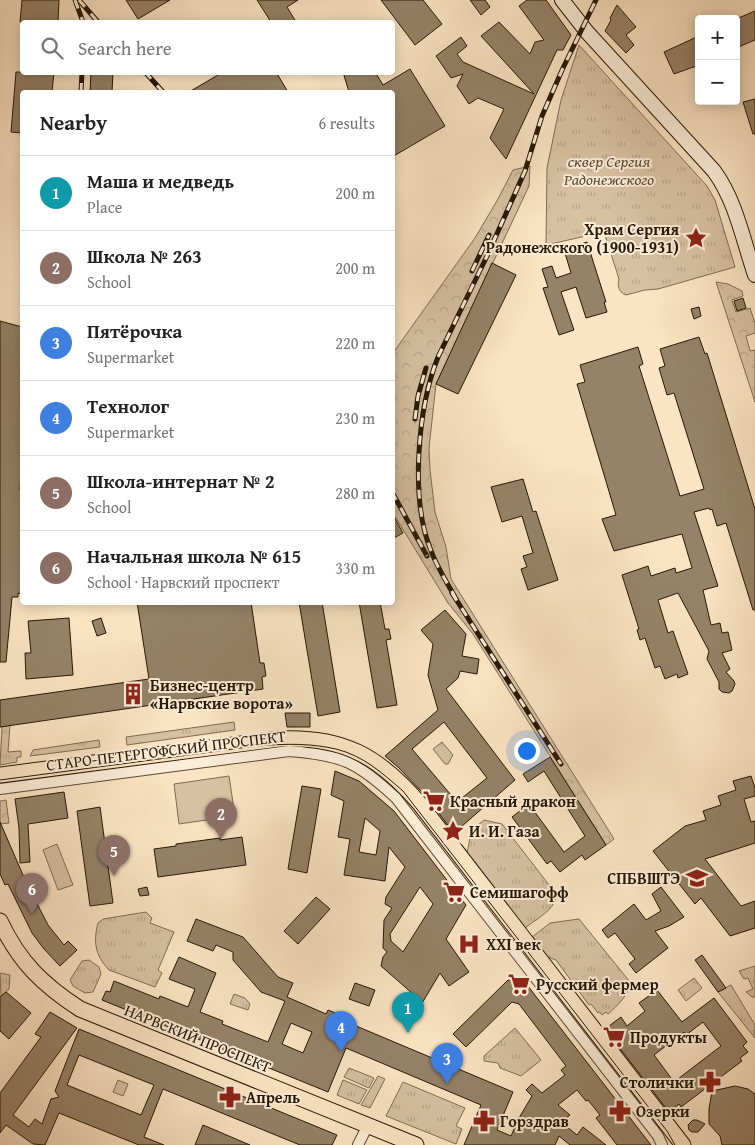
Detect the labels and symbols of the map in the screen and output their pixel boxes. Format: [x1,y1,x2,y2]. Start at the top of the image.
park label: сквер Сергия Радонежского [563,149,654,191]
place label: Храм Сергия Радонежского (1900-1931) [486,217,679,259]
place icon: Храм Сергия Радонежского (1900-1931) [683,225,709,251]
place label: Бизнес-центр «Нарвские ворота» [150,673,293,715]
building icon: Бизнес-центр «Нарвские ворота» [120,681,146,707]
street label: СТАРО-ПЕТЕРГОФСКИЙ ПРОСПЕКТ [45,723,287,777]
your location [514,738,540,764]
supermarket icon: Красный дракон [421,788,447,814]
place label: Красный дракон [450,789,576,813]
pin: 2 [205,798,237,839]
place icon: И. И. Газа [440,818,466,844]
place label: И. И. Газа [469,819,541,843]
pin: 5 [98,835,130,876]
school or university icon: СПБВШТЭ [684,865,710,891]
place label: СПБВШТЭ [607,866,680,890]
pin: 6 [16,873,48,914]
supermarket icon: Семишагофф [441,879,467,905]
place label: Семишагофф [470,880,568,904]
hospital icon: XXI век [456,931,482,957]
place label: XXI век [486,932,541,956]
supermarket icon: Русский фермер [506,971,532,997]
place label: Русский фермер [536,972,659,996]
pin: 1 [392,992,424,1033]
street label: НАРВСКИЙ ПРОСПЕКТ [121,998,275,1078]
pin: 4 [325,1011,357,1052]
supermarket icon: Продукты [601,1024,627,1050]
place label: Продукты [630,1025,707,1049]
pin: 3 [431,1043,463,1084]
pharmacy icon: Столички [697,1069,723,1095]
place label: Столички [620,1070,694,1094]
pharmacy icon: Апрель [217,1084,243,1110]
place label: Апрель [246,1085,300,1109]
pharmacy icon: Озерки [607,1098,633,1124]
place label: Озерки [636,1099,690,1123]
pharmacy icon: Горздрав [471,1108,497,1134]
place label: Горздрав [500,1109,569,1133]

